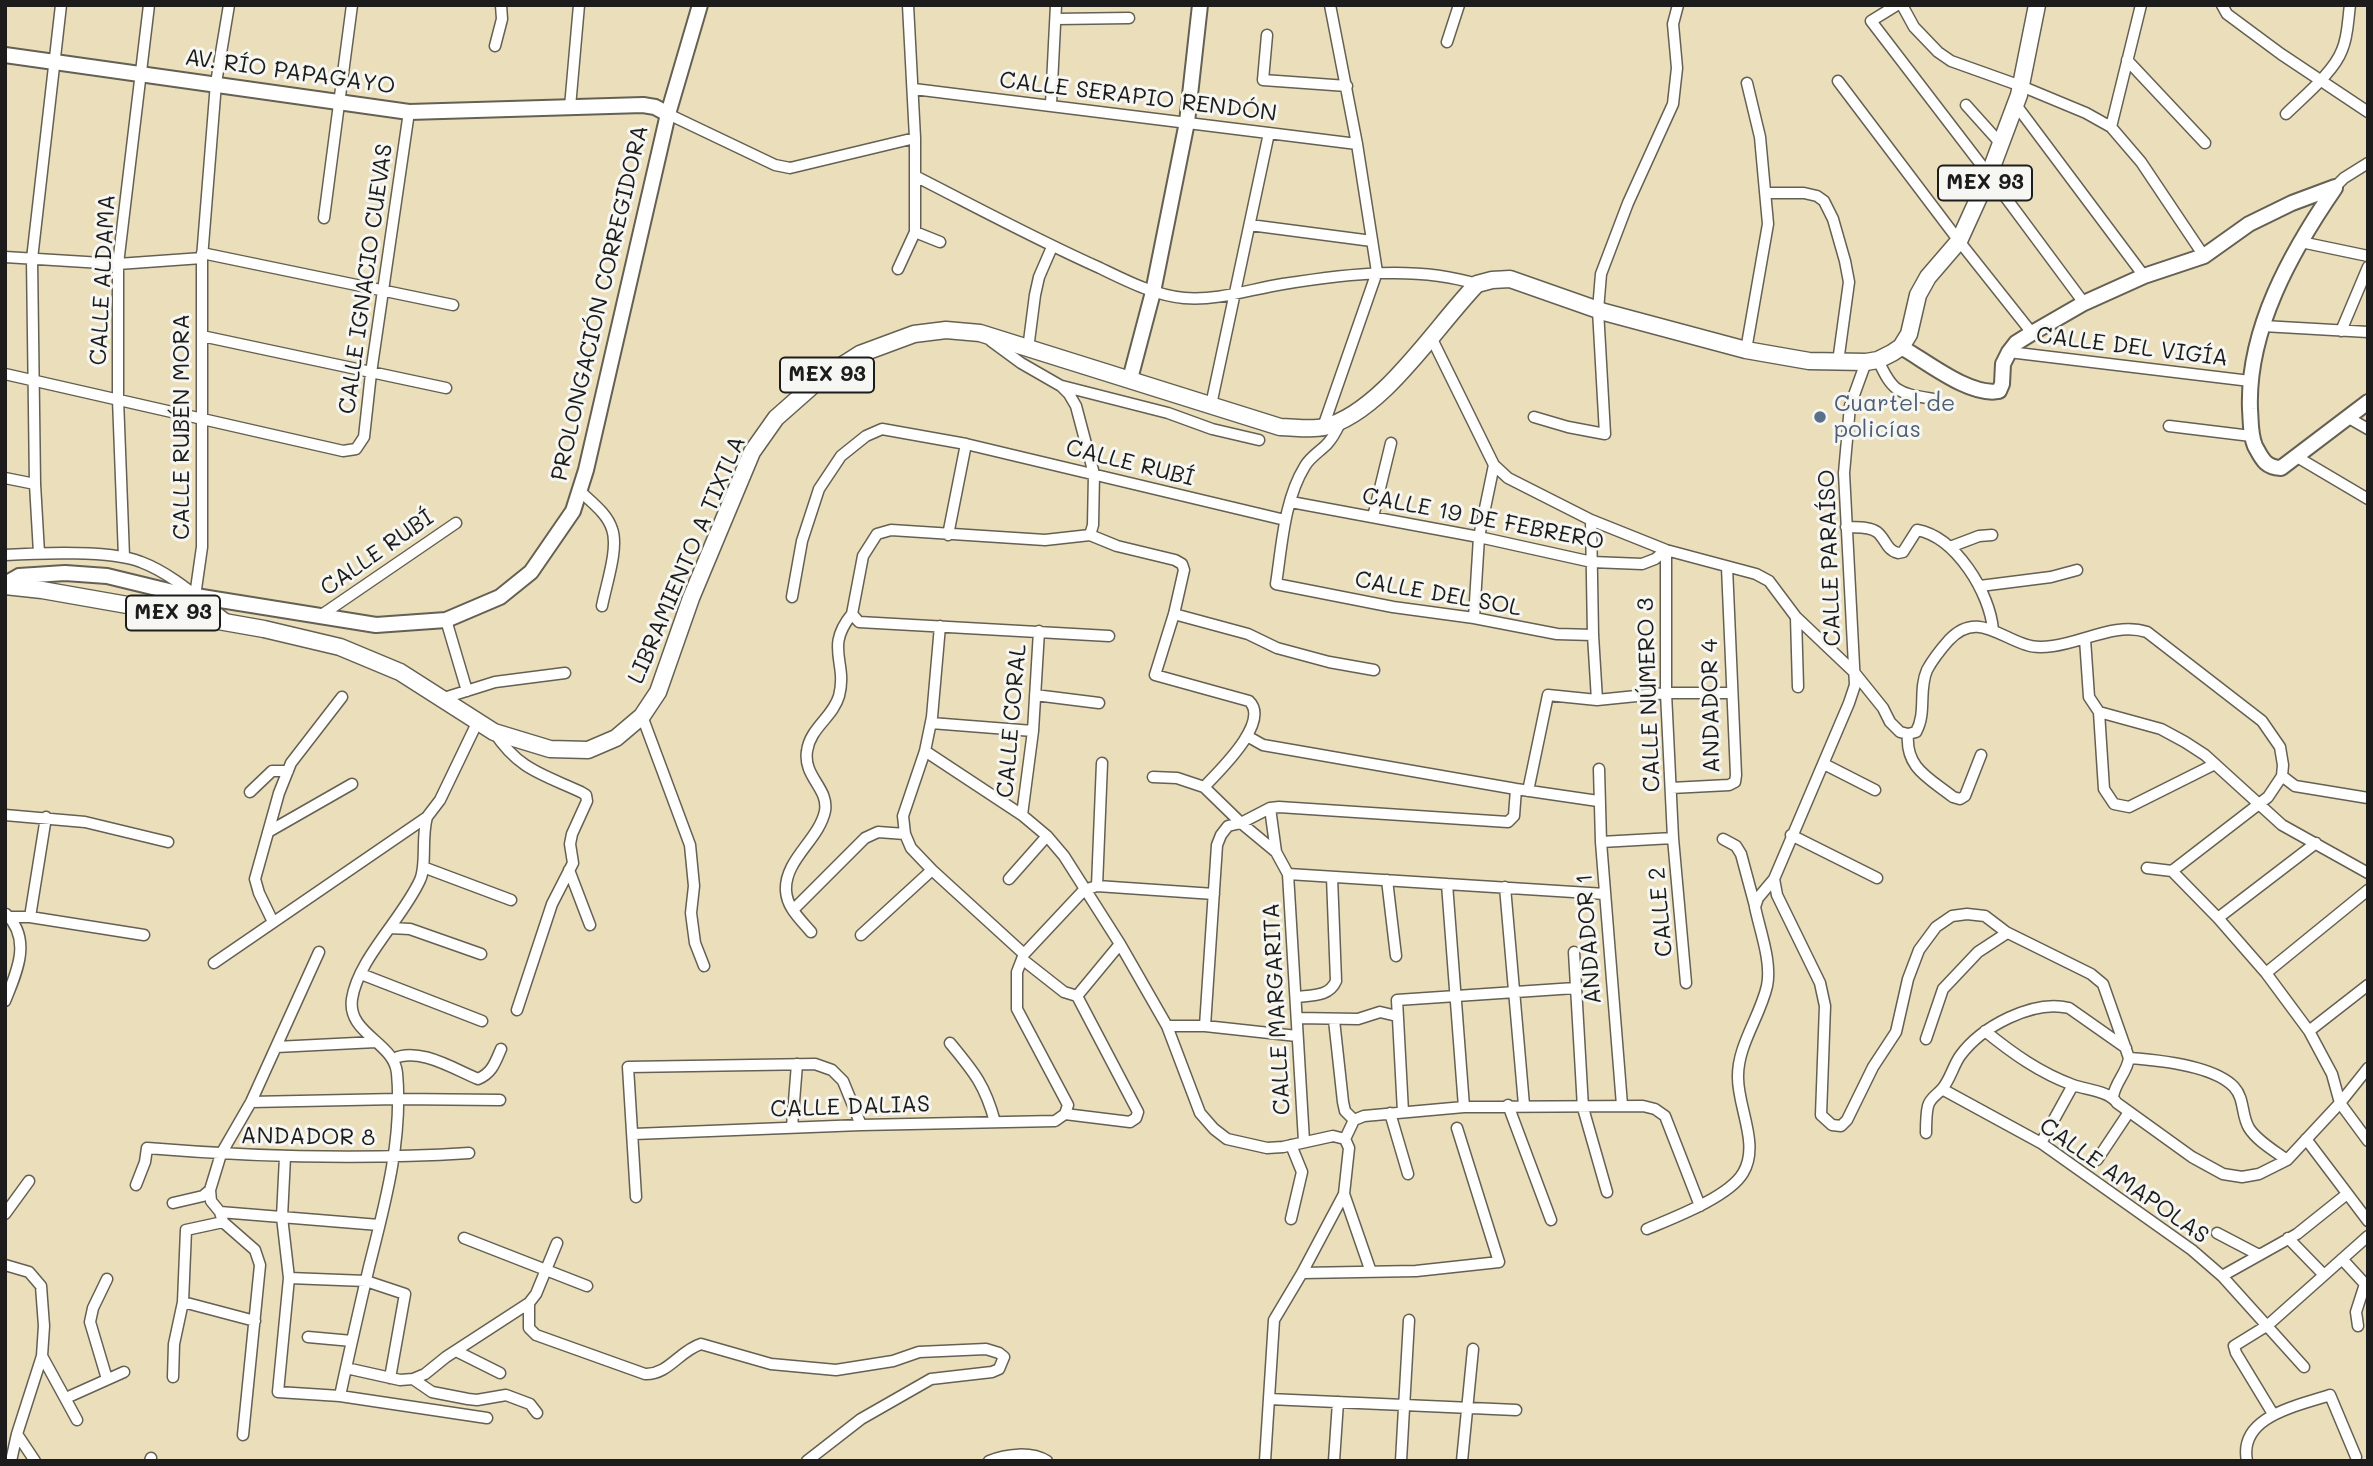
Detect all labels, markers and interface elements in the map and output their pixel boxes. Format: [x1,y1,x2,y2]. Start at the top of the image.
street label: AV. RÍO PAPAGAYO [183,44,397,100]
street label: CALLE SERAPIO RENDÓN [998,66,1278,128]
street label: PROLONGACIÓN CORREGIDORA [546,123,654,483]
street label: CALLE IGNACIO CUEVAS [333,142,399,416]
road number: MEX 93 [1938,166,2032,200]
street label: CALLE ALDAMA [85,194,121,366]
street label: CALLE RUBÉN MORA [168,314,196,540]
street label: CALLE DEL VIGÍA [2034,322,2230,372]
road number: MEX 93 [780,358,874,392]
place label: Cuartel de policías [1834,390,1955,444]
marker: Cuartel de policías [1812,409,1828,425]
street label: LIBRAMIENTO A TIXTLA [622,432,752,688]
street label: CALLE RUBÍ [1063,434,1197,492]
street label: CALLE PARAÍSO [1813,469,1847,647]
street label: CALLE 19 DE FEBRERO [1360,482,1606,556]
street label: CALLE RUBÍ [315,504,439,602]
street label: CALLE DEL SOL [1352,566,1524,622]
road number: MEX 93 [126,596,220,630]
street label: CALLE NÚMERO 3 [1632,597,1666,793]
street label: ANDADOR 4 [1696,639,1726,773]
street label: CALLE CORAL [992,643,1032,799]
street label: CALLE 2 [1643,866,1679,958]
street label: ANDADOR 1 [1571,873,1607,1005]
street label: CALLE MARGARITA [1258,902,1296,1116]
street label: CALLE DALIAS [770,1090,930,1124]
street label: CALLE AMAPOLAS [2034,1112,2214,1250]
street label: ANDADOR 8 [240,1122,376,1152]

